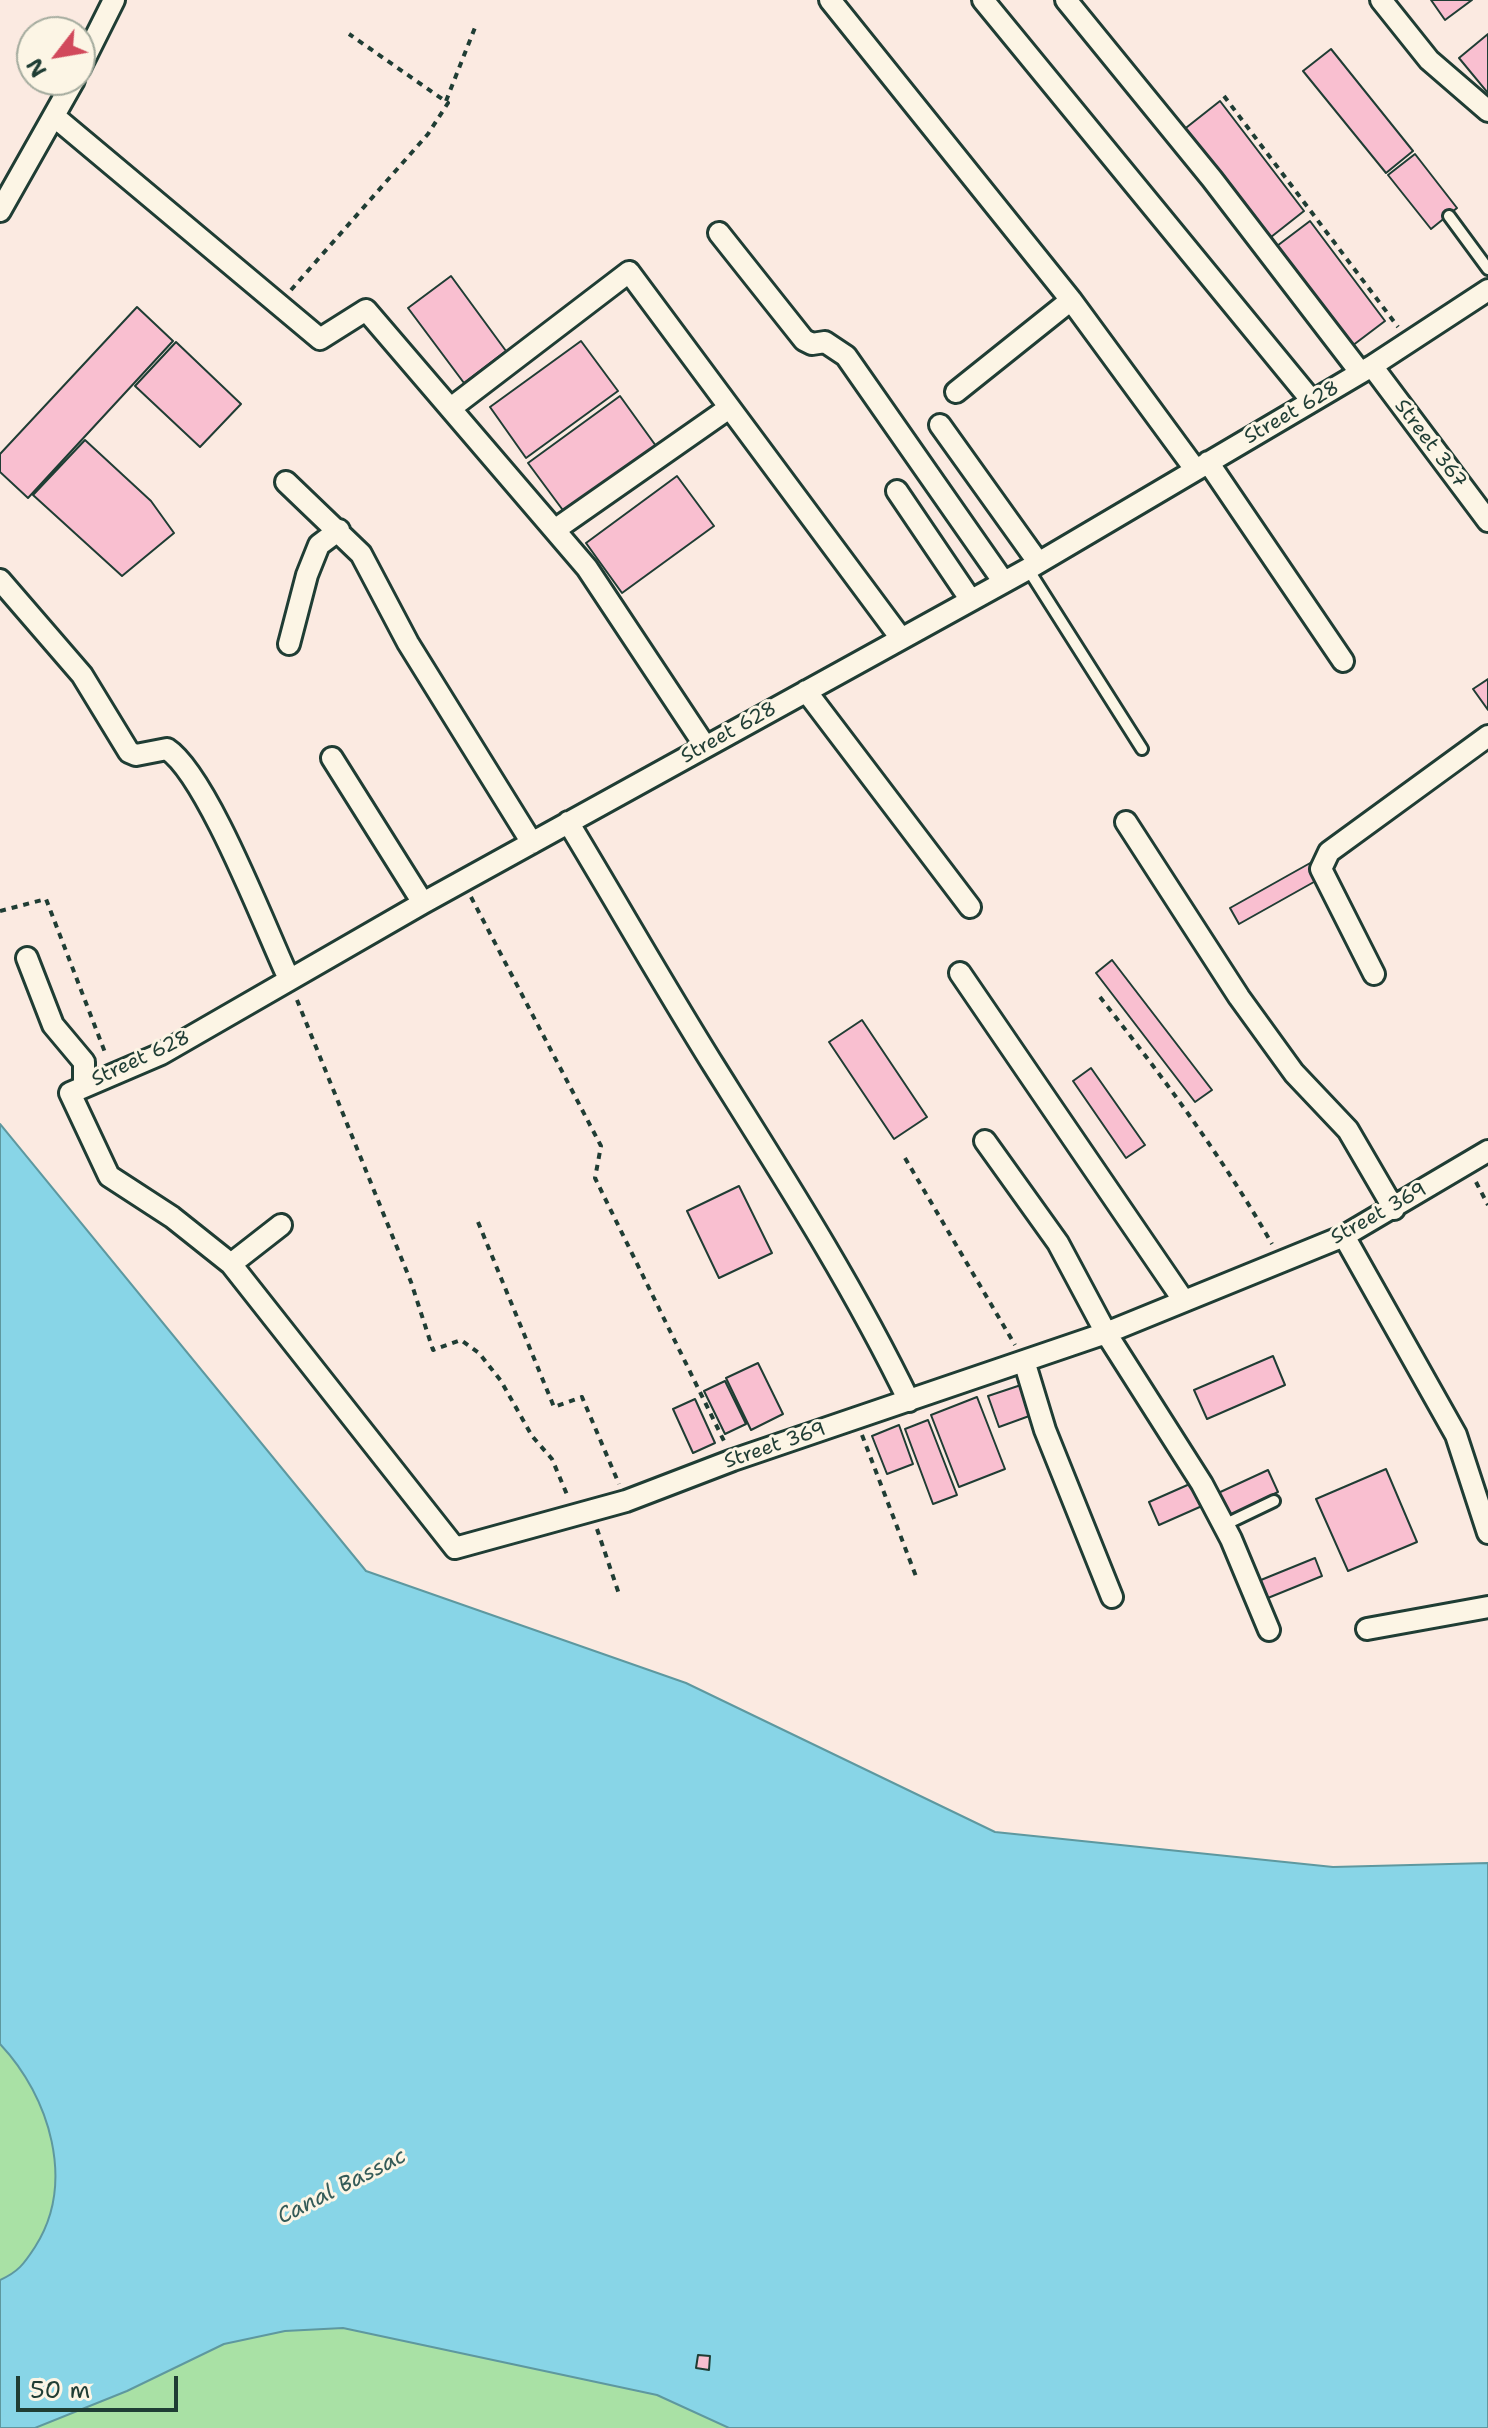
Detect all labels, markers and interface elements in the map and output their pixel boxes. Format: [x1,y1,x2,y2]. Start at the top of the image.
north arrow [16,16,96,96]
text: N [20,53,54,83]
street label: Street 628 [1240,376,1344,450]
street label: Street 367 [1389,395,1471,493]
street label: Street 628 [677,697,781,769]
street label: Street 628 [88,1026,194,1092]
street label: Street 369 [1327,1178,1431,1250]
street label: Street 369 [721,1417,829,1475]
water label: Canal Bassac [273,2143,411,2231]
scale bar [20,2360,182,2410]
text: 50 m [30,2374,90,2406]

